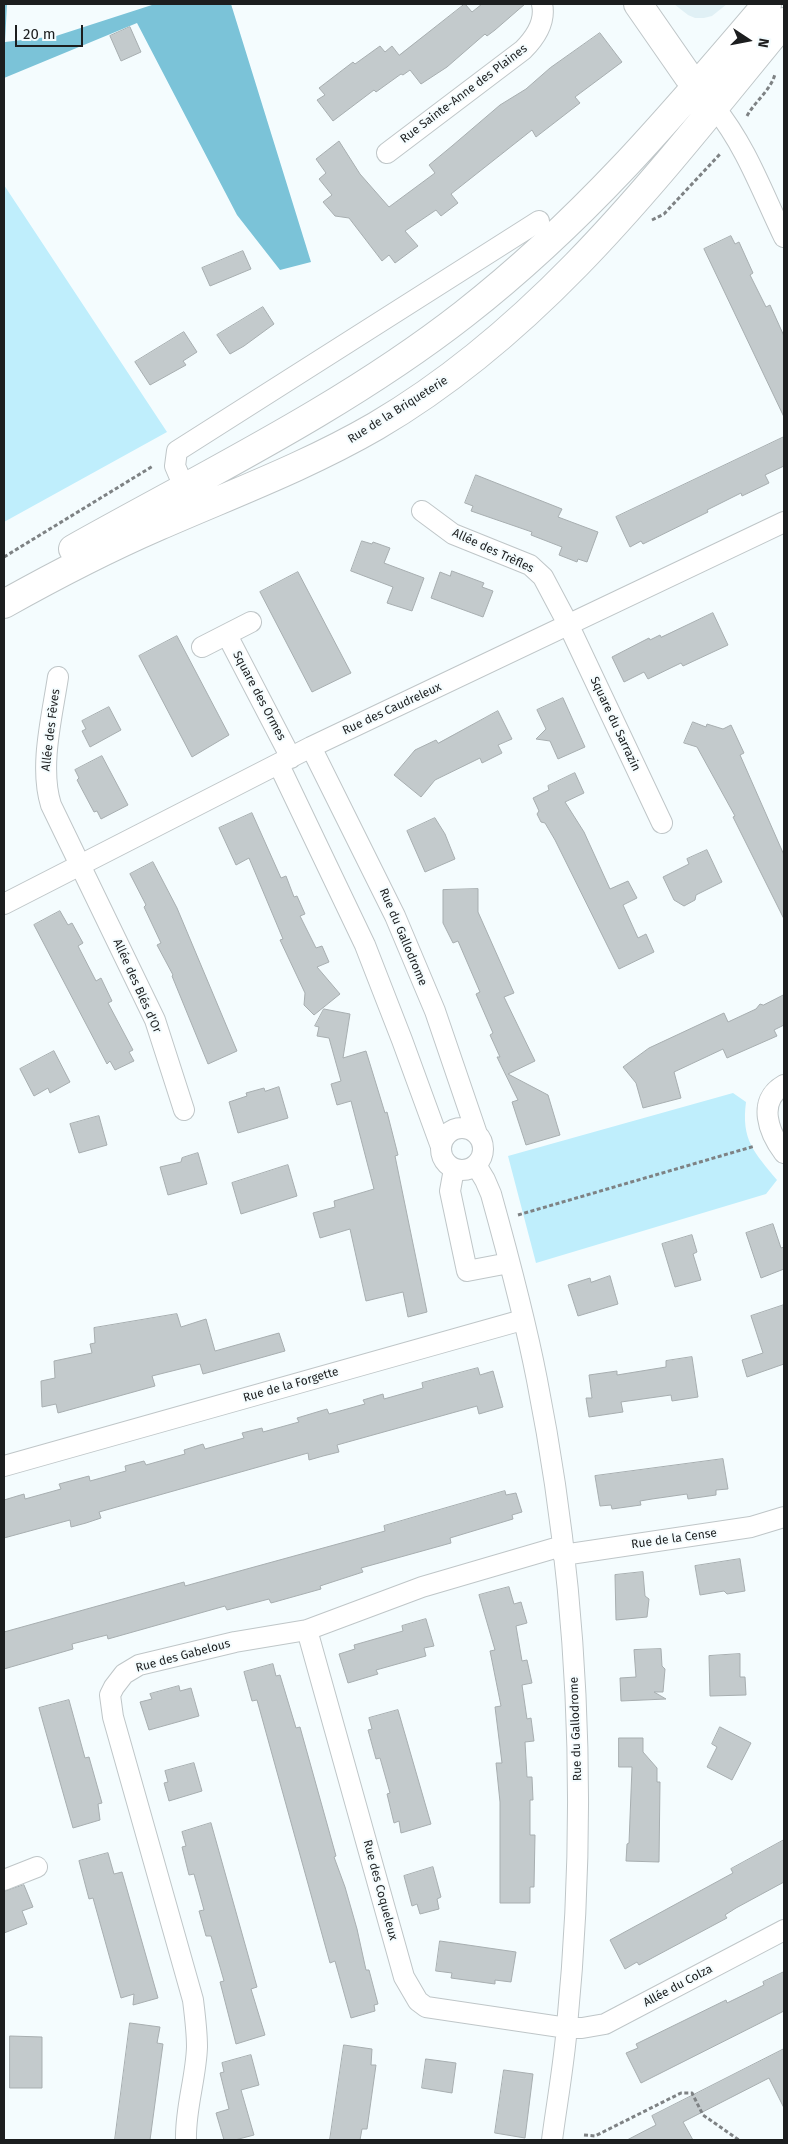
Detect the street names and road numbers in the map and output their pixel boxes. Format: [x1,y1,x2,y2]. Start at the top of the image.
street label: Rue Sainte-Anne des Plaines [398,41,530,147]
street label: Rue de la Briqueterie [345,373,451,447]
street label: Allée des Trèfles [450,526,536,576]
street label: Square des Ormes [229,649,289,743]
street label: Square du Sarrazin [587,674,643,774]
street label: Rue des Caudreleux [340,680,444,738]
street label: Allée des Fèves [39,688,63,772]
street label: Rue du Gallodrome [376,886,430,988]
street label: Allée des Blés d'Or [110,937,164,1035]
street label: Rue de la Forgette [242,1364,340,1406]
street label: Rue de la Cense [630,1526,718,1552]
street label: Rue des Gabelous [134,1636,232,1676]
street label: Rue du Gallodrome [567,1677,585,1781]
street label: Rue des Coqueleux [360,1838,400,1942]
street label: Allée du Colza [641,1962,715,2010]

